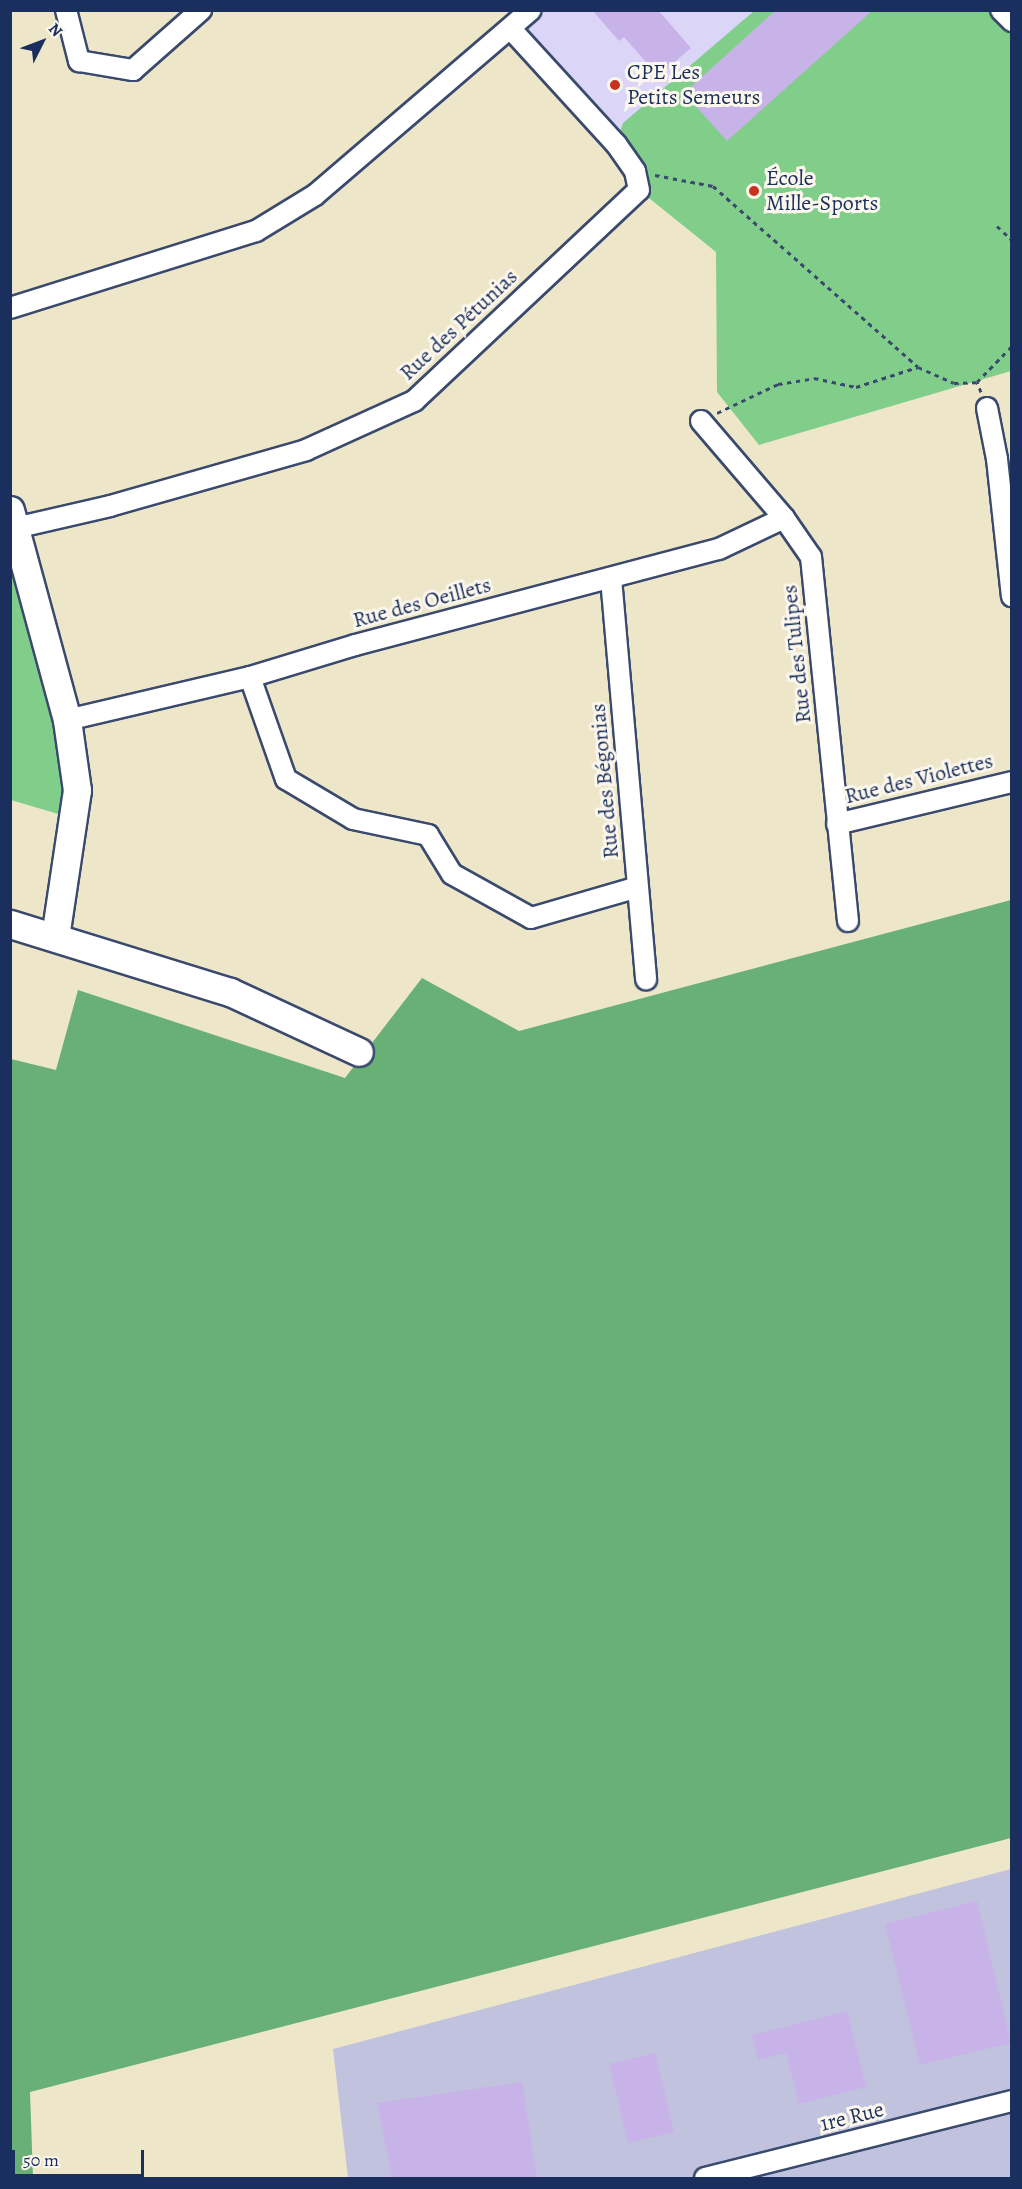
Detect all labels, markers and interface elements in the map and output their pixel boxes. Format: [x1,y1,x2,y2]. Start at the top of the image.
north arrow [12,12,72,72]
text: N [43,18,67,42]
place label: CPE Les Petits Semeurs [627,59,760,110]
marker: CPE Les Petits Semeurs [608,78,622,92]
place label: École Mille-Sports [766,165,878,216]
marker: École Mille-Sports [747,184,761,198]
street label: Rue des Pétunias [395,264,523,386]
street label: Rue des Oeillets [350,572,494,634]
street label: Rue des Tulipes [777,584,817,724]
street label: Rue des Bégonias [585,702,625,860]
street label: Rue des Violettes [842,748,996,810]
street label: 1re Rue [818,2096,886,2138]
scale bar [15,2138,147,2176]
text: 50 m [23,2148,59,2172]

